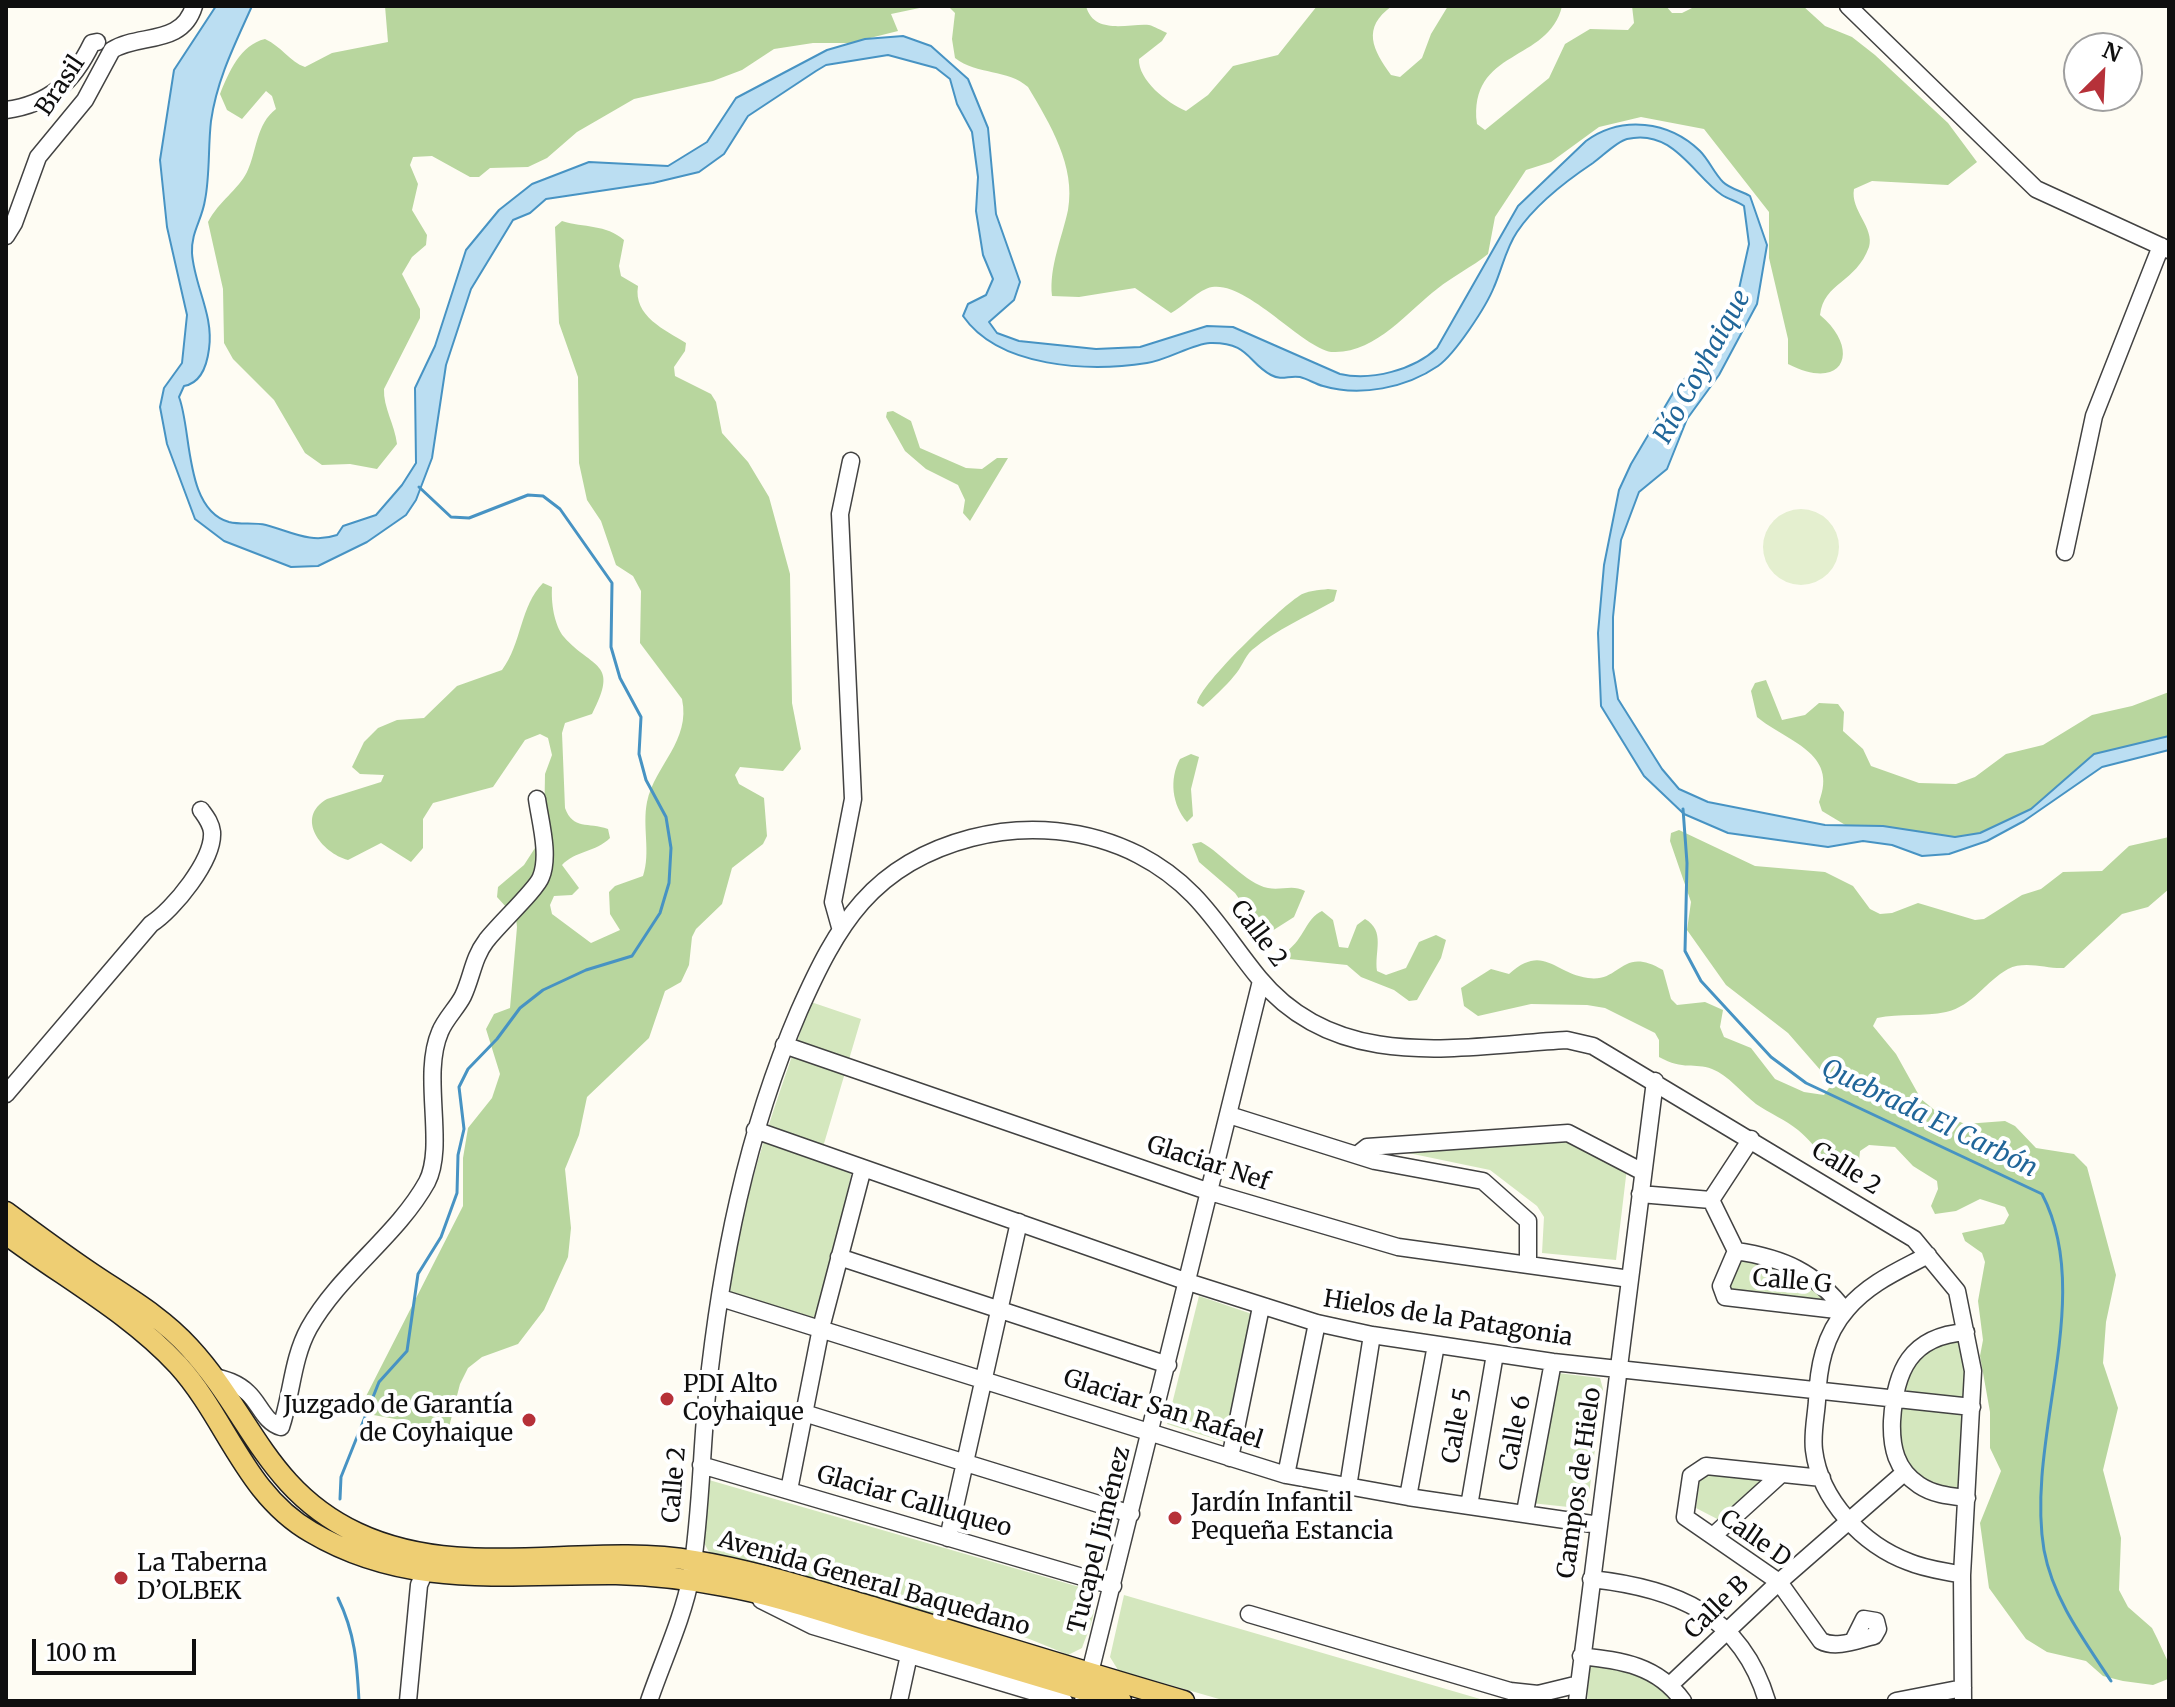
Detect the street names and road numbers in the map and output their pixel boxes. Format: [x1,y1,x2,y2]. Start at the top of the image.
street label: Brasil [31,50,91,122]
street label: Calle 2 [1224,895,1292,973]
street label: Glaciar Nef [1143,1131,1273,1197]
street label: Calle 2 [1806,1137,1886,1201]
street label: Calle G [1751,1264,1833,1300]
street label: Hielos de la Patagonia [1321,1285,1575,1353]
street label: Glaciar San Rafael [1060,1364,1266,1456]
street label: Calle 5 [1437,1386,1479,1466]
street label: Campos de Hielo [1552,1386,1608,1580]
street label: Calle 6 [1495,1393,1537,1473]
street label: Tucapel Jiménez [1063,1444,1137,1636]
street label: Calle 2 [657,1446,693,1524]
street label: Glaciar Calluqueo [813,1460,1015,1544]
street label: Calle D [1714,1504,1796,1574]
street label: Avenida General Baquedano [715,1526,1033,1642]
street label: Calle B [1679,1571,1755,1645]

